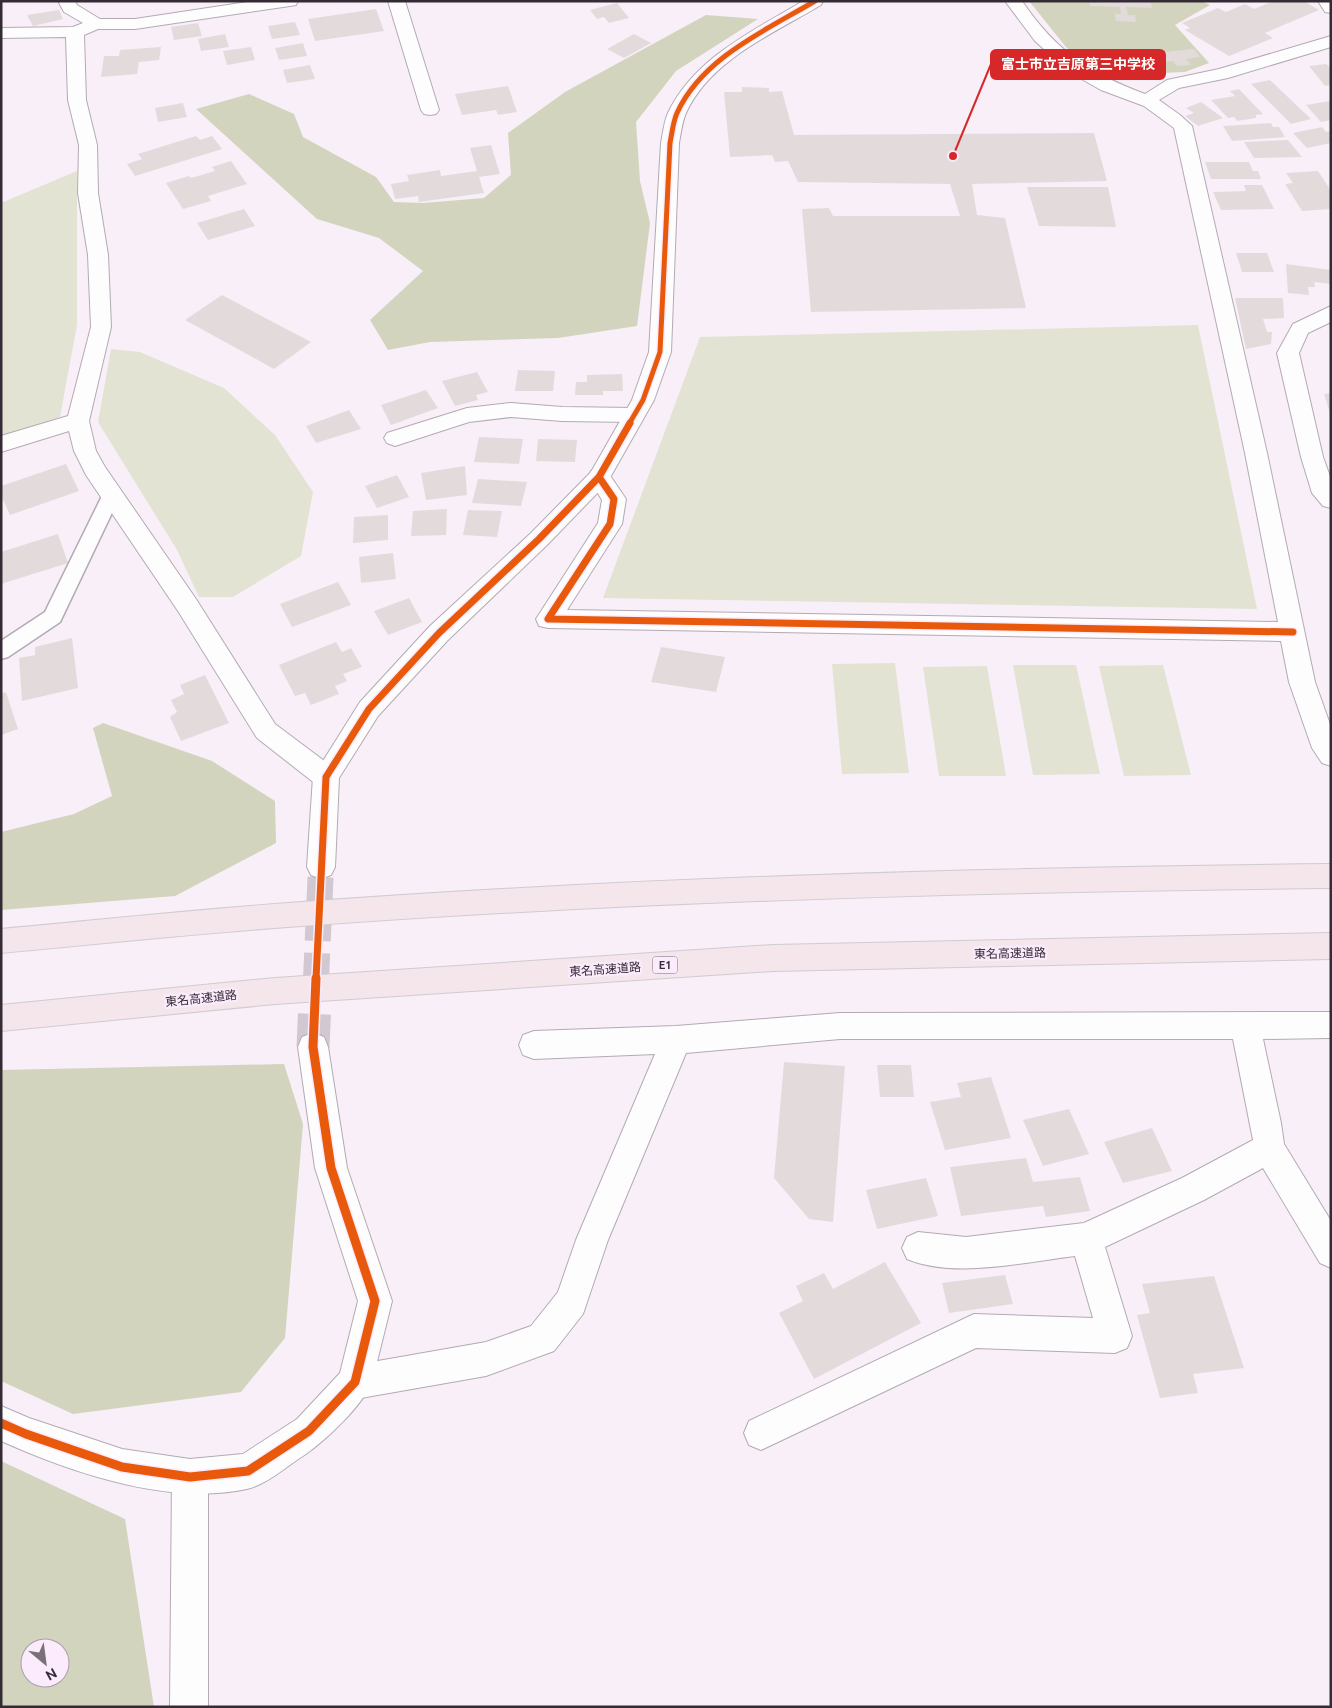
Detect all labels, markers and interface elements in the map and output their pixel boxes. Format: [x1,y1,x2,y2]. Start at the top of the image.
callout: 富士市立吉原第三中学校 [991,50,1165,79]
text: 富士市立吉原第三中学校 [1001,56,1155,72]
street label: 東名高速道路 [974,946,1046,960]
road number: E1 [652,956,678,974]
street label: 東名高速道路 [569,960,641,978]
street label: 東名高速道路 [165,988,237,1008]
north arrow [20,1638,70,1688]
text: N [43,1665,60,1684]

